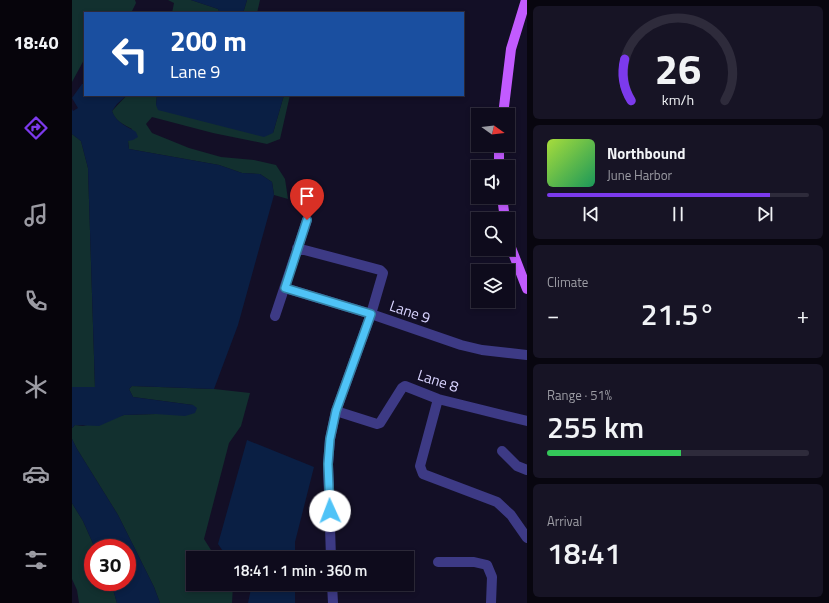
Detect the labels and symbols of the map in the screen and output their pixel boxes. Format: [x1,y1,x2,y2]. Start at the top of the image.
north arrow [471,108,515,152]
pin [290,179,324,220]
street label: Lane 9 [387,294,434,329]
street label: Lane 8 [415,363,462,398]
position arrow [309,490,351,532]
speed limit sign: 30 [84,539,136,591]

